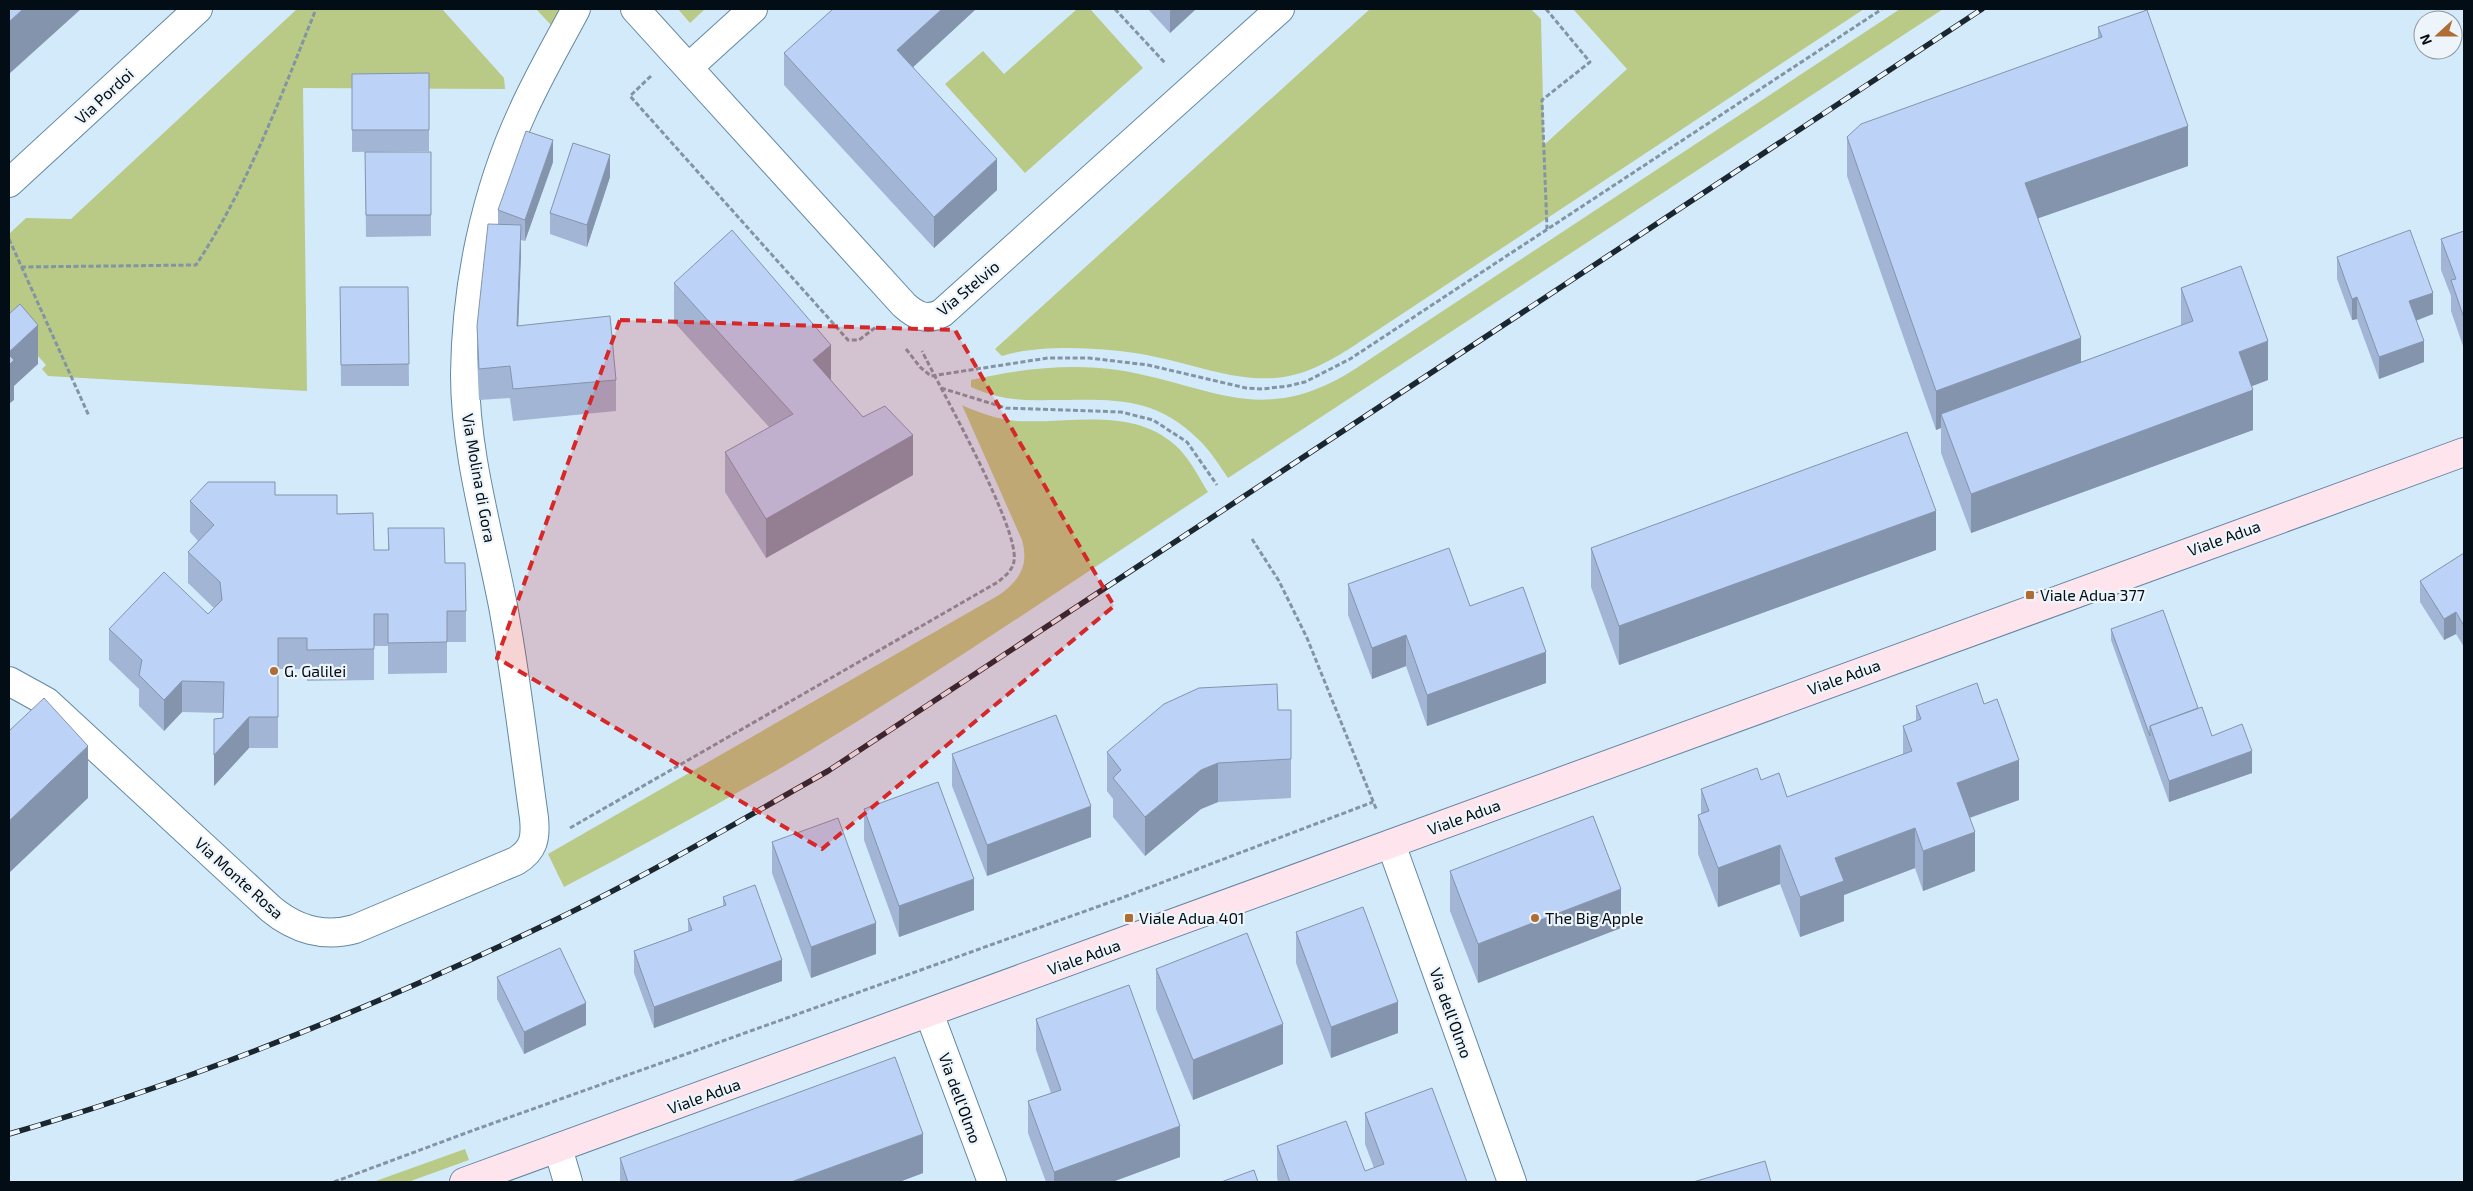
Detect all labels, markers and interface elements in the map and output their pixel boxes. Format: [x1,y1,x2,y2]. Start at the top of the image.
north arrow [2413,10,2463,60]
text: N [2416,32,2435,48]
street label: Via Pordoi [70,64,137,127]
street label: Via Stelvio [933,256,1003,319]
street label: Via Molina di Gora [459,412,500,544]
street label: Viale Adua [2185,516,2263,559]
place label: Viale Adua 377 [2040,585,2145,604]
marker: Viale Adua 377 [2024,589,2036,601]
street label: Viale Adua [1805,655,1883,698]
place label: G. Galilei [284,661,346,680]
marker: G. Galilei [268,665,280,677]
street label: Viale Adua [1425,795,1503,838]
street label: Via Monte Rosa [191,833,288,922]
place label: Viale Adua 401 [1139,908,1244,927]
place label: The Big Apple [1545,908,1644,927]
marker: Viale Adua 401 [1123,912,1135,924]
marker: The Big Apple [1529,912,1541,924]
street label: Viale Adua [1045,935,1123,978]
street label: Via dell'Olmo [1426,965,1477,1061]
street label: Via dell'Olmo [935,1050,986,1146]
street label: Viale Adua [665,1074,743,1117]

